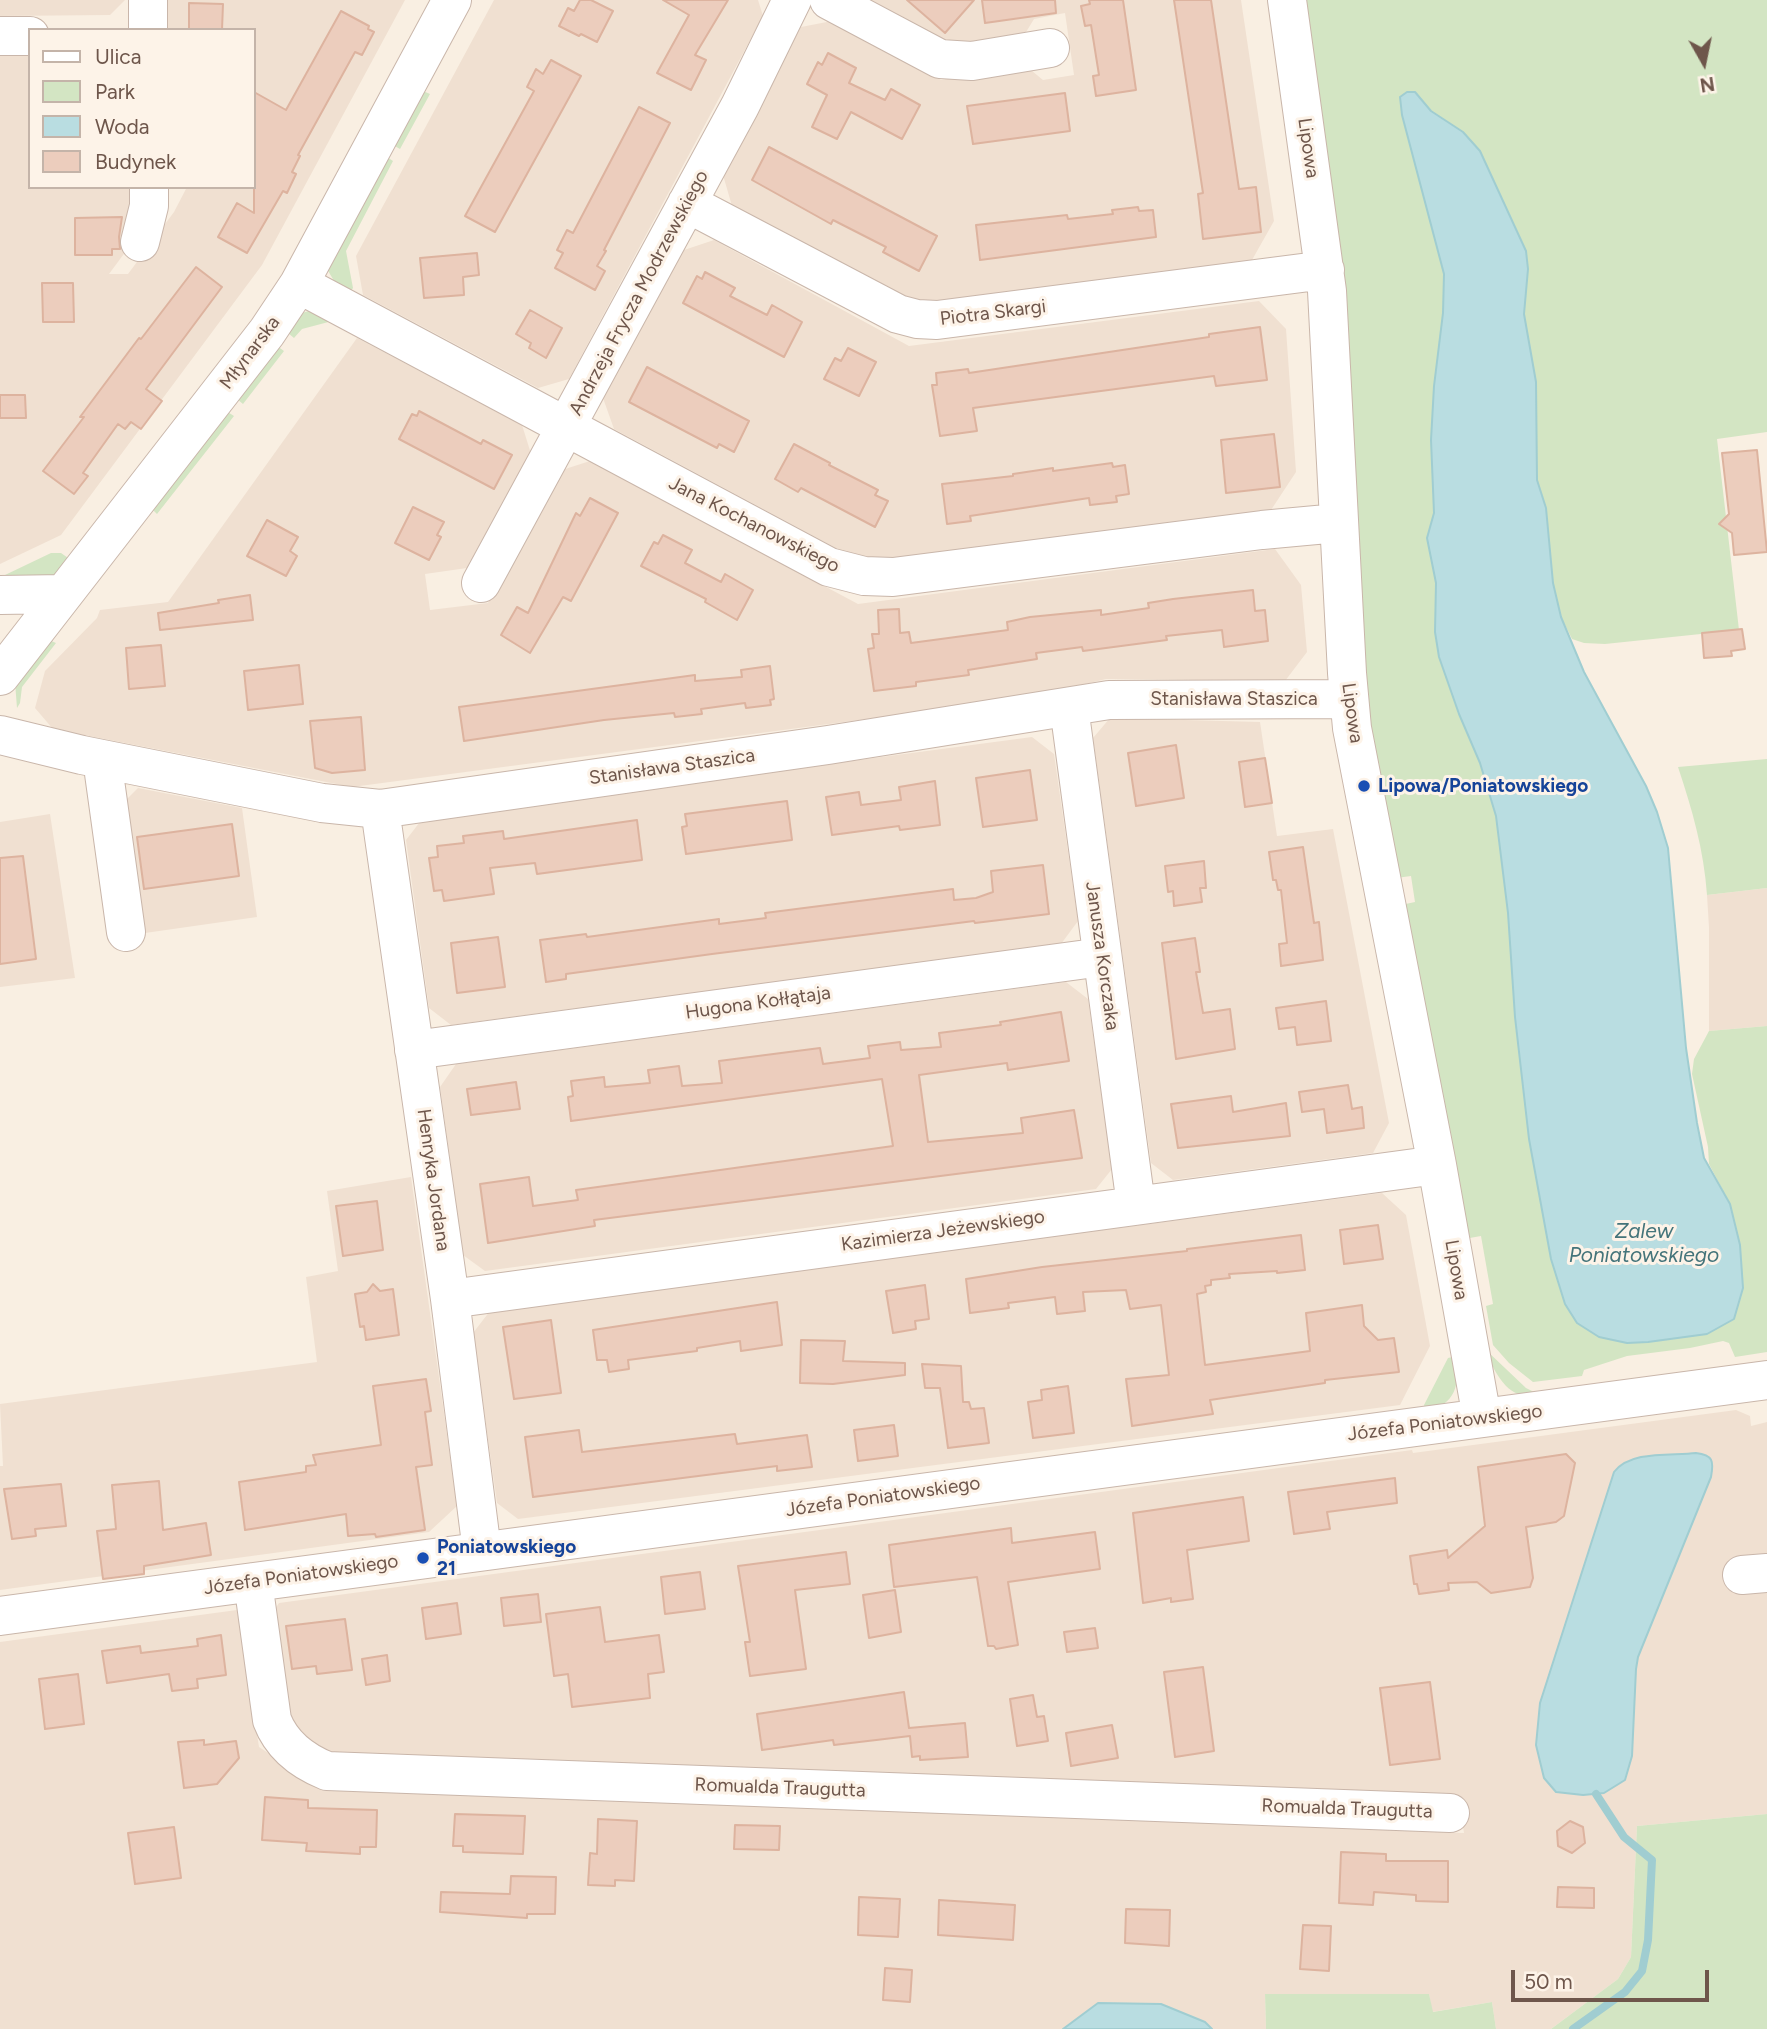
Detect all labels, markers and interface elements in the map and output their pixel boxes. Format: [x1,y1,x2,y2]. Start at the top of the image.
legend [28,28,256,189]
north arrow [1669,28,1739,98]
text: Ulica [95,44,141,69]
text: N [1698,72,1716,97]
text: Park [95,79,135,104]
text: Woda [95,114,150,139]
street label: Lipowa [1292,116,1324,180]
text: Budynek [95,149,176,174]
street label: Andrzeja Frycza Modrzewskiego [564,166,714,420]
street label: Piotra Skargi [939,295,1047,331]
street label: Młynarska [215,312,285,394]
street label: Jana Kochanowskiego [665,472,843,578]
street label: Lipowa [1336,681,1368,745]
street label: Stanisława Staszica [1150,688,1318,710]
street label: Stanisława Staszica [588,744,756,790]
place label: Lipowa/Poniatowskiego [1378,775,1588,797]
marker: Lipowa/Poniatowskiego [1356,778,1372,794]
street label: Janusza Korczaka [1080,880,1124,1032]
street label: Hugona Kołłątaja [684,982,832,1024]
street label: Henryka Jordana [412,1107,454,1253]
street label: Kazimierza Jeżewskiego [840,1205,1046,1257]
water label: Zalew Poniatowskiego [1569,1219,1719,1269]
street label: Lipowa [1440,1238,1472,1302]
street label: Józefa Poniatowskiego [1346,1400,1544,1446]
street label: Józefa Poniatowskiego [784,1472,982,1522]
place label: Poniatowskiego 21 [437,1536,576,1580]
street label: Józefa Poniatowskiego [202,1550,400,1600]
marker: Poniatowskiego 21 [415,1550,431,1566]
street label: Romualda Traugutta [694,1774,866,1802]
street label: Romualda Traugutta [1261,1795,1433,1823]
scale bar [1515,1955,1713,1999]
text: 50 m [1524,1969,1573,1994]

